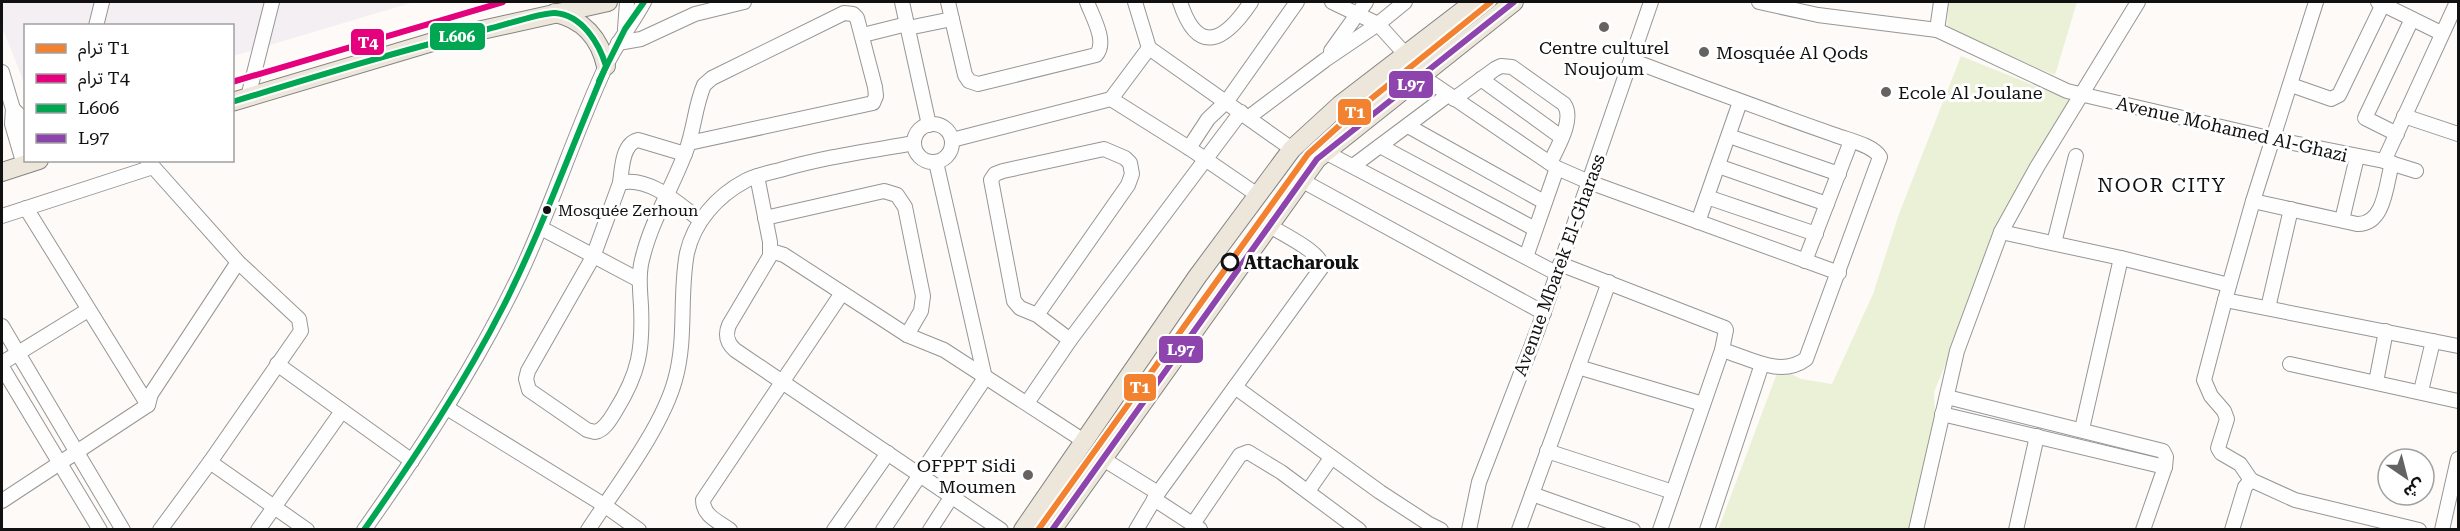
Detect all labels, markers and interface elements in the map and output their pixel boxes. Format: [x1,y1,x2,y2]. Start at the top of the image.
marker: Centre culturel Noujoum [1597,20,1611,34]
line badge: L606 [429,22,486,51]
legend [24,24,234,162]
text: L606 [438,27,476,46]
line badge: T4 [350,28,385,56]
text: T4 [358,33,378,52]
text: ترام T1 [78,37,130,62]
place label: Centre culturel Noujoum [1539,37,1670,79]
place label: Mosquée Al Qods [1716,42,1868,63]
marker: Mosquée Al Qods [1697,45,1711,59]
text: ترام T4 [78,67,130,92]
line badge: L97 [1388,70,1434,99]
text: L97 [1397,75,1425,94]
place label: Ecole Al Joulane [1898,82,2043,103]
marker: Ecole Al Joulane [1879,85,1893,99]
street label: Avenue Mohamed Al-Ghazi [2114,92,2350,166]
text: L606 [78,97,119,118]
line badge: T1 [1337,98,1372,126]
text: T1 [1345,103,1365,122]
text: L97 [78,127,109,148]
street label: Avenue Mbarek El-Gharass [1509,151,1609,379]
district label: NOOR CITY [2097,173,2227,197]
place label: Mosquée Zerhoun [558,201,698,220]
marker: Mosquée Zerhoun [541,204,553,216]
place label: Attacharouk [1244,252,1360,273]
marker: Attacharouk [1221,253,1239,271]
line badge: L97 [1158,335,1204,364]
text: L97 [1167,340,1195,359]
line badge: T1 [1123,373,1157,402]
text: T1 [1130,378,1150,397]
north arrow [2376,447,2436,507]
place label: OFPPT Sidi Moumen [917,455,1016,497]
marker: OFPPT Sidi Moumen [1021,468,1035,482]
text: ش [2400,475,2429,503]

